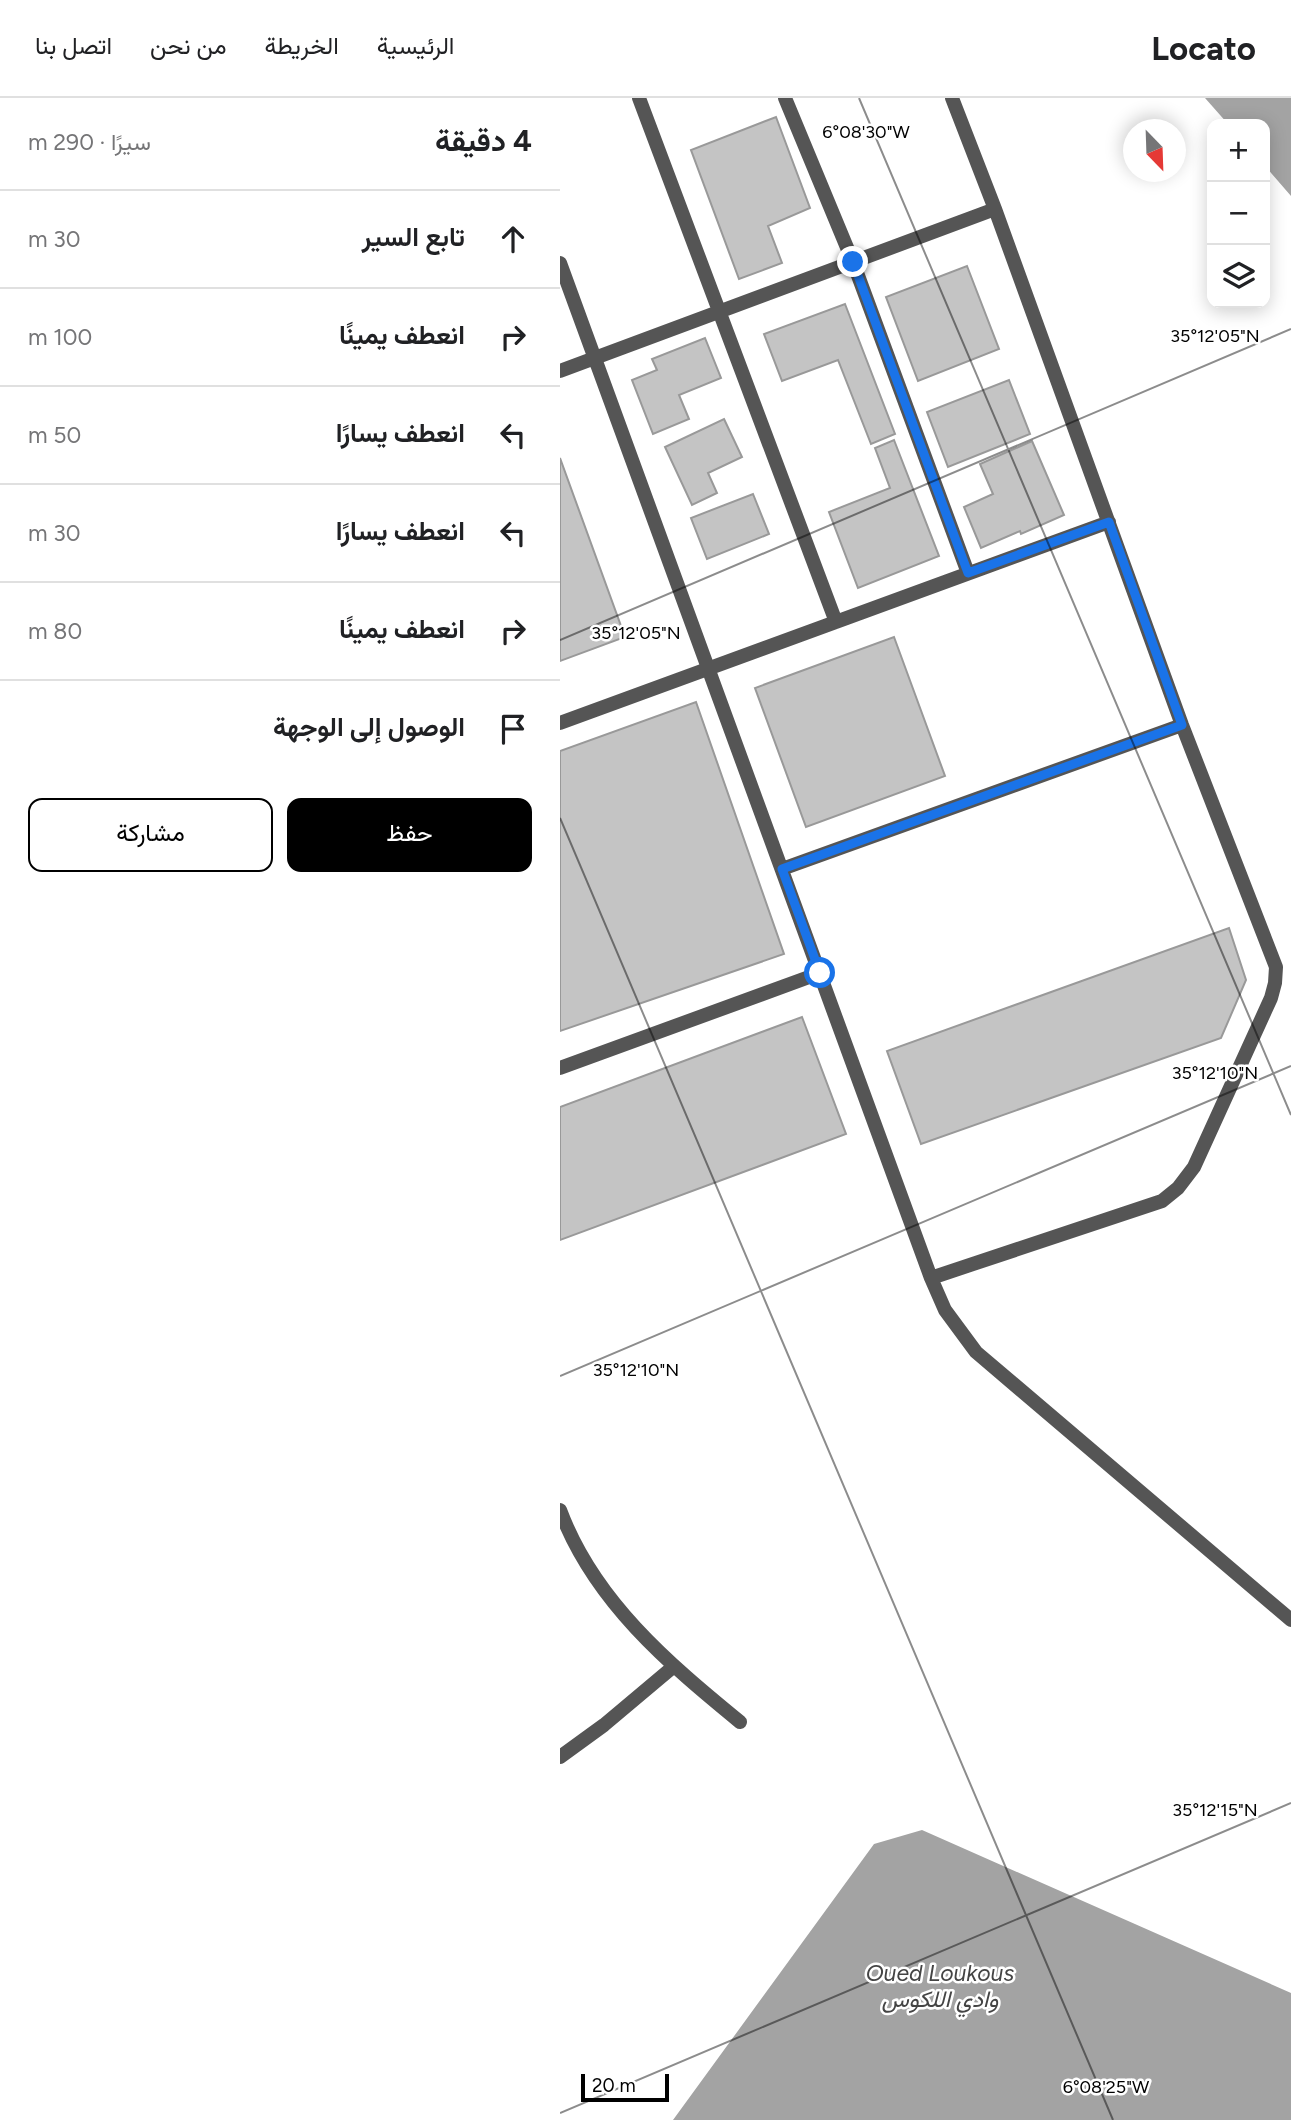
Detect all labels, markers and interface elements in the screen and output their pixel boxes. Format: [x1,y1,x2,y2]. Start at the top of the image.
text: Locato [1151,29,1256,68]
text: اتصل بنا [35,31,112,60]
text: من نحن [150,31,227,60]
text: الخريطة [265,31,339,60]
text: الرئيسية [377,31,454,60]
north arrow [1123,119,1186,182]
map controls [1207,119,1270,308]
button: + [1207,119,1270,182]
text: 6°08'30"W [822,121,910,143]
text: 4 دقيقة [435,122,532,159]
text: سيرًا · 290 m [28,128,151,156]
button: − [1207,182,1270,245]
icon: ahead [494,220,532,258]
text: تابع السير [362,221,465,253]
text: 30 m [28,225,81,253]
button: layers [1207,245,1270,308]
route end [837,246,868,277]
icon: right [494,318,532,356]
text: انعطف يمينًا [339,319,465,351]
text: 100 m [28,323,92,351]
text: 35°12'05"N [1170,325,1260,347]
icon: left [494,416,532,454]
text: انعطف يسارًا [336,417,465,449]
text: 50 m [28,421,81,449]
icon: left [494,514,532,552]
text: انعطف يسارًا [336,515,465,547]
text: 30 m [28,519,81,547]
icon: right [494,612,532,650]
text: انعطف يمينًا [339,613,465,645]
text: 80 m [28,617,82,645]
text: 35°12'05"N [591,622,681,644]
icon: arrive [494,710,532,748]
text: الوصول إلى الوجهة [273,711,465,743]
button: مشاركة [28,798,273,872]
button: حفظ [287,798,532,872]
route start [804,957,835,988]
text: 35°12'10"N [1172,1062,1258,1084]
text: 35°12'10"N [593,1359,679,1381]
text: 35°12'15"N [1172,1799,1258,1821]
water label: Oued Loukous وادي اللكوس [866,1959,1014,2018]
scale bar [581,2071,668,2103]
text: 20 m [592,2074,636,2097]
text: 6°08'25"W [1063,2076,1150,2098]

